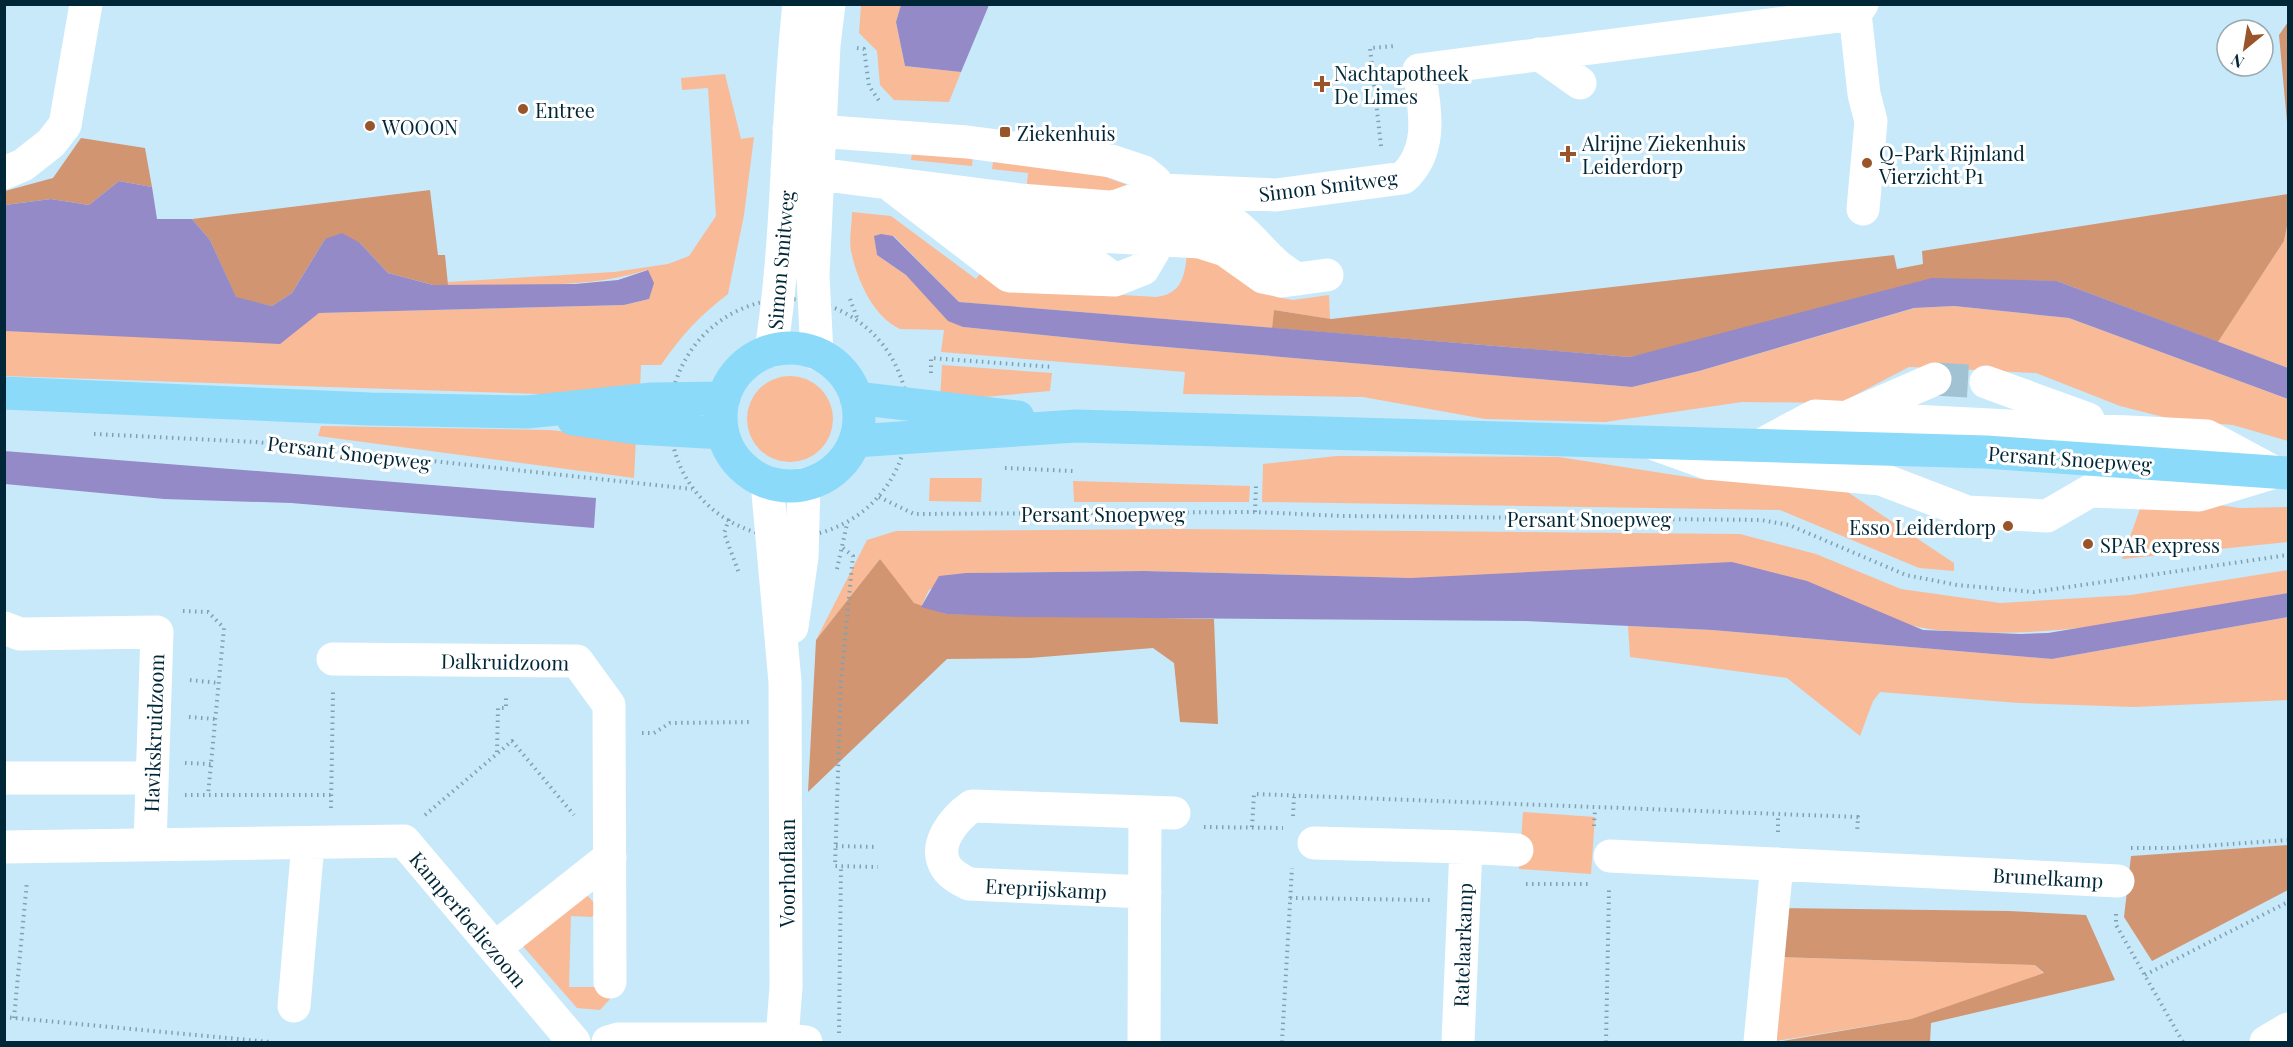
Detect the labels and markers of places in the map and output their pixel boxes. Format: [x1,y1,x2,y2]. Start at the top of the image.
place label: Nachtapotheek De Limes [1334,59,1469,109]
marker: Nachtapotheek De Limes [1315,77,1329,91]
place label: Entree [535,96,595,123]
marker: Entree [516,102,530,116]
place label: WOOON [381,113,458,140]
marker: WOOON [363,119,377,133]
place label: Ziekenhuis [1017,119,1116,146]
marker: Ziekenhuis [998,125,1012,139]
place label: Alrijne Ziekenhuis Leiderdorp [1581,129,1746,179]
place label: Q-Park Rijnland Vierzicht P1 [1878,139,2025,189]
marker: Alrijne Ziekenhuis Leiderdorp [1559,145,1577,163]
marker: Q-Park Rijnland Vierzicht P1 [1860,156,1874,170]
place label: Esso Leiderdorp [1849,513,1996,540]
marker: Esso Leiderdorp [2001,519,2015,533]
place label: SPAR express [2100,531,2220,558]
marker: SPAR express [2081,537,2095,551]

